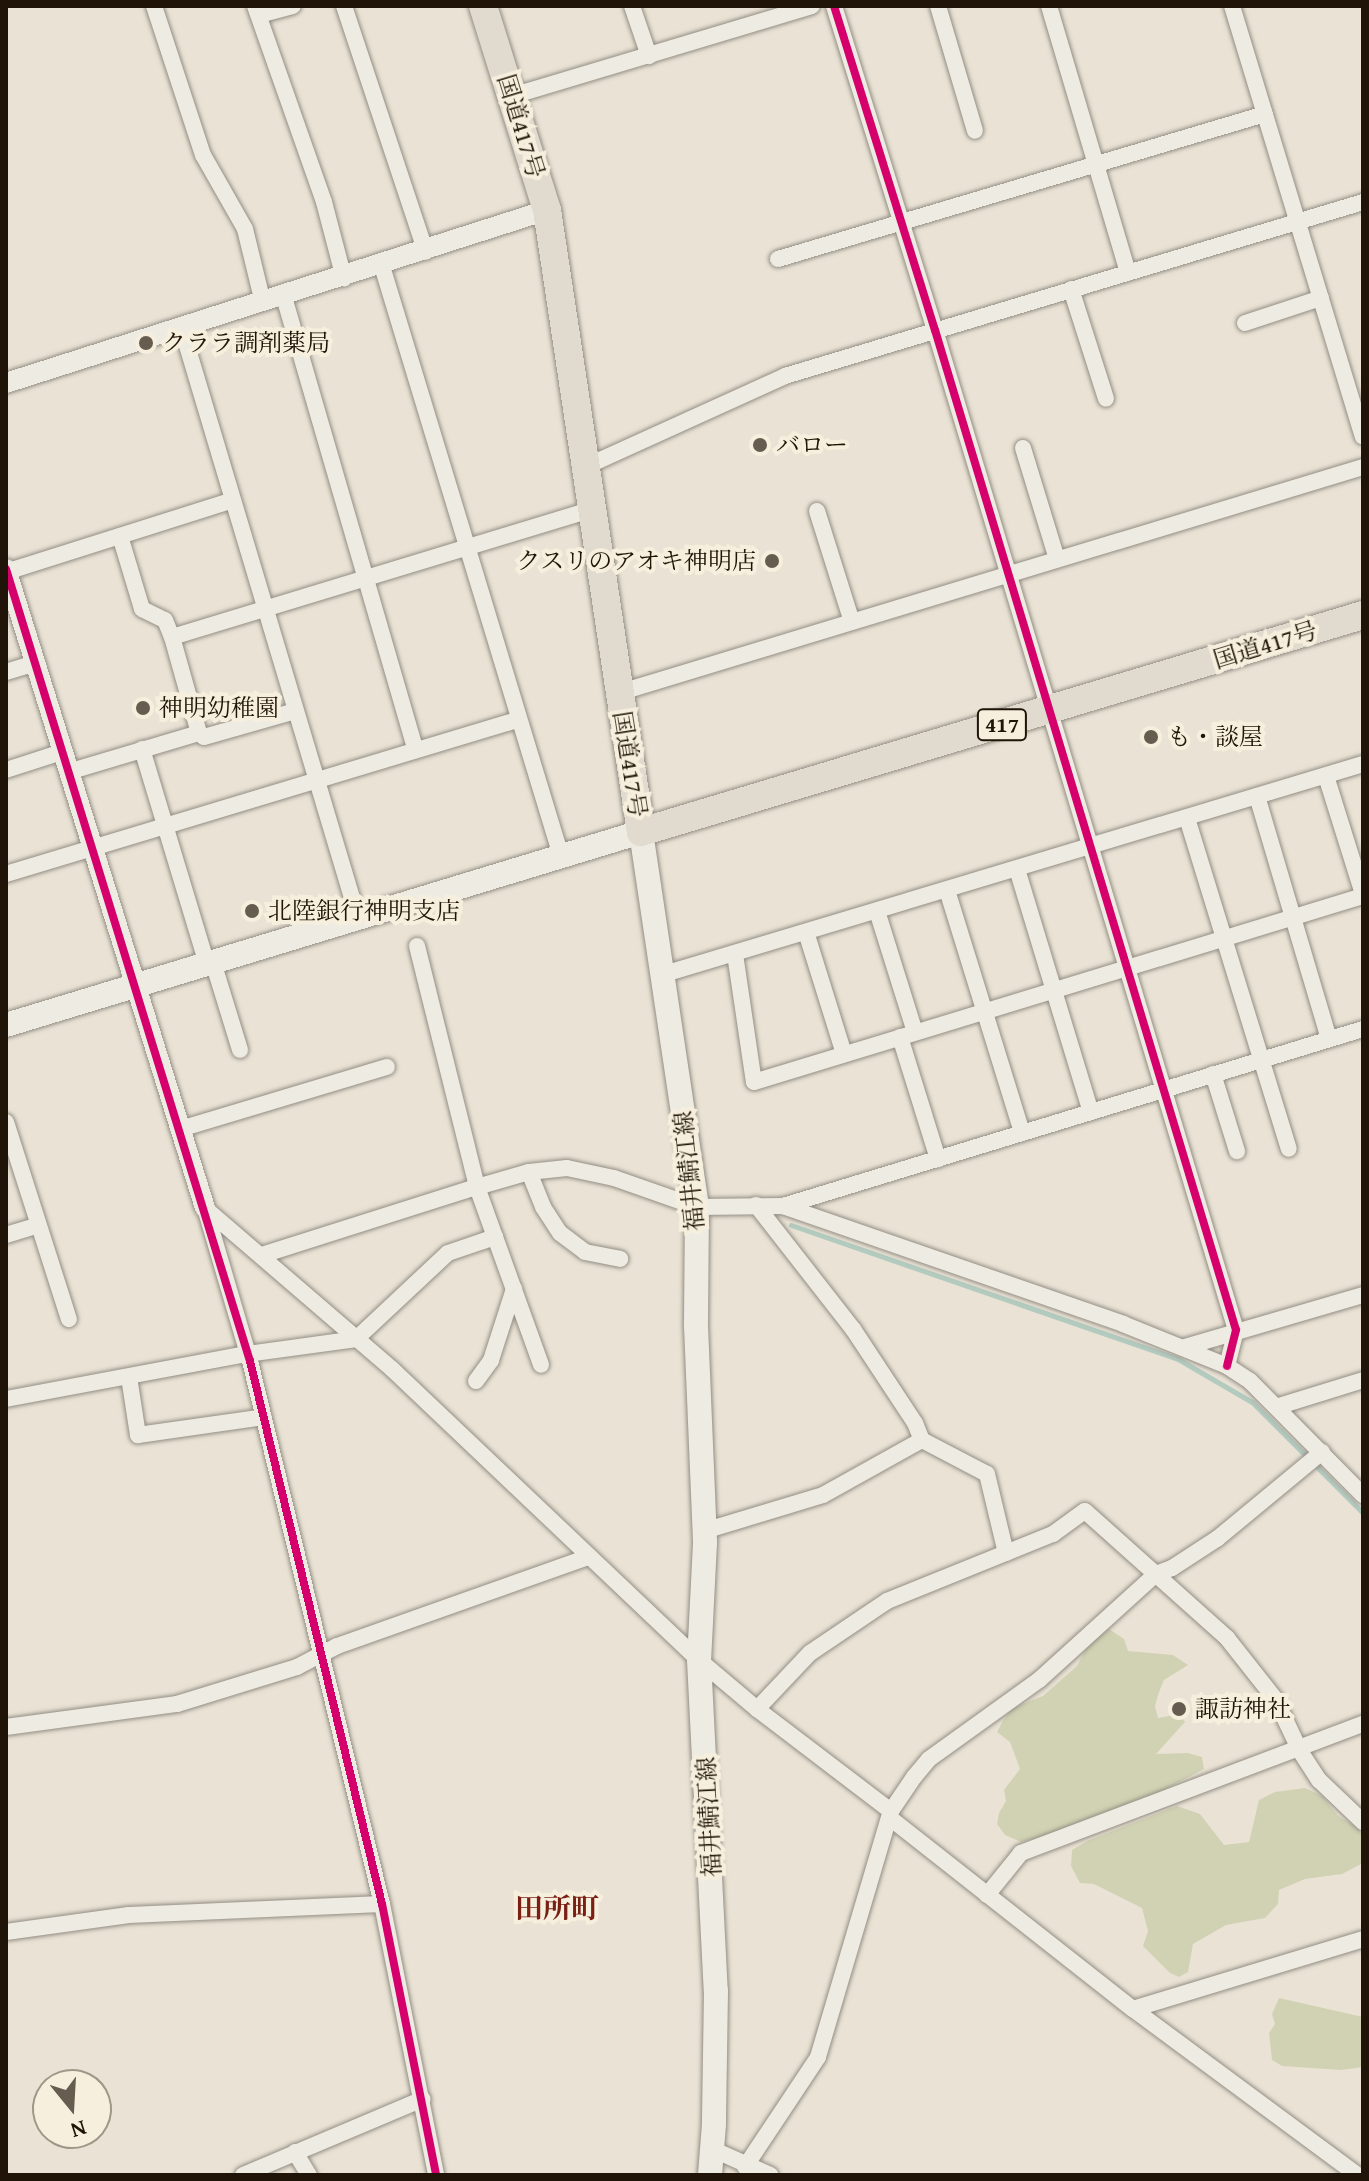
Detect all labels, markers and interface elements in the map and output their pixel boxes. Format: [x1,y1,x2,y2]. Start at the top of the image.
street label: 国道417号 [492,71,550,181]
place label: クララ調剤薬局 [162,329,330,357]
marker: クララ調剤薬局 [137,334,155,352]
place label: バロー [776,431,848,459]
marker: バロー [751,436,769,454]
place label: クスリのアオキ神明店 [516,547,756,575]
marker: クスリのアオキ神明店 [763,552,781,570]
street label: 国道417号 [1210,616,1320,674]
place label: 神明幼稚園 [159,694,279,722]
marker: 神明幼稚園 [134,699,152,717]
road number: 417 [976,707,1028,743]
street label: 国道417号 [607,709,653,819]
place label: も・談屋 [1167,723,1263,751]
marker: も・談屋 [1142,728,1160,746]
place label: 北陸銀行神明支店 [268,897,460,925]
marker: 北陸銀行神明支店 [243,902,261,920]
street label: 福井鯖江線 [668,1110,710,1232]
place label: 諏訪神社 [1195,1695,1291,1723]
marker: 諏訪神社 [1170,1700,1188,1718]
street label: 福井鯖江線 [691,1756,727,1878]
district label: 田所町 [515,1891,599,1925]
north arrow [32,2069,112,2149]
text: N [67,2112,91,2147]

